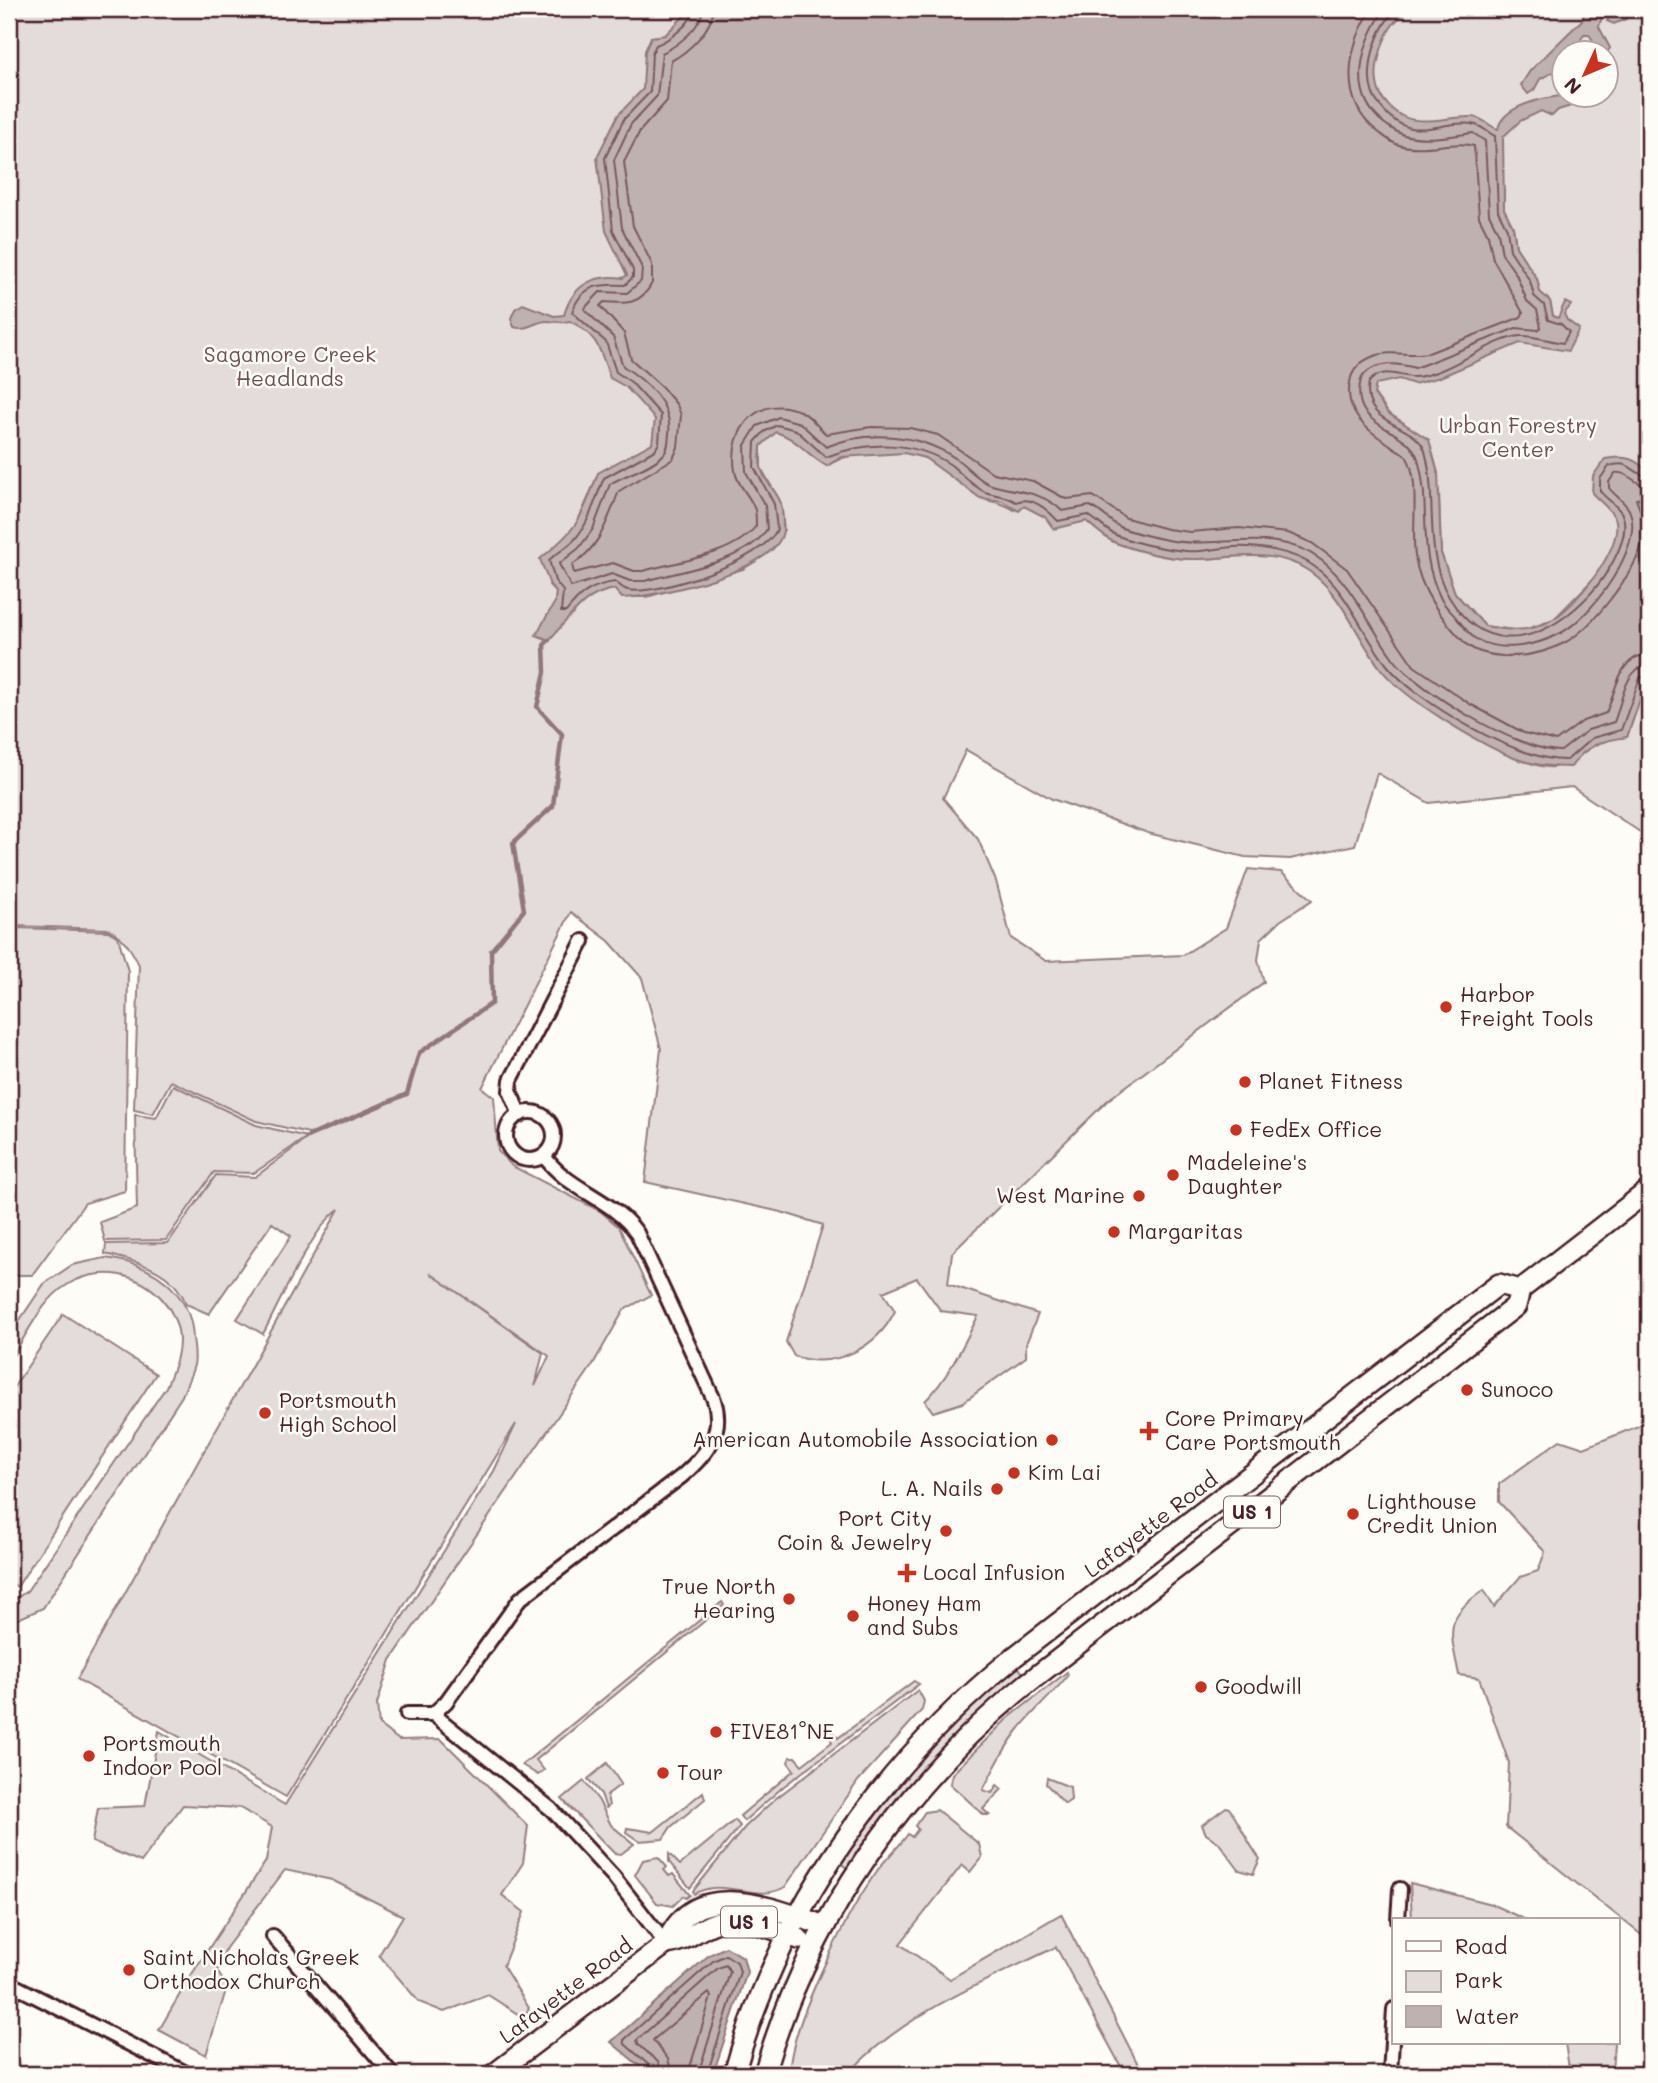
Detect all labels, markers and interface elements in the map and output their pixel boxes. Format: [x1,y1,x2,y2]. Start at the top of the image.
north arrow [1550,38,1620,108]
text: N [1558,72,1586,100]
park label: Sagamore Creek Headlands [204,340,376,391]
park label: Urban Forestry Center [1439,411,1597,462]
place label: Harbor Freight Tools [1460,980,1594,1031]
marker: Harbor Freight Tools [1438,999,1454,1015]
place label: Planet Fitness [1259,1067,1403,1094]
marker: Planet Fitness [1237,1074,1253,1090]
place label: FedEx Office [1250,1115,1382,1142]
marker: FedEx Office [1228,1122,1244,1138]
place label: Madeleine's Daughter [1187,1148,1307,1199]
marker: Madeleine's Daughter [1165,1167,1181,1183]
place label: West Marine [996,1181,1125,1208]
marker: West Marine [1131,1188,1147,1204]
place label: Margaritas [1128,1217,1243,1244]
marker: Margaritas [1106,1224,1122,1240]
place label: Sunoco [1481,1375,1553,1402]
marker: Sunoco [1459,1382,1475,1398]
place label: Portsmouth High School [279,1386,397,1437]
place label: Core Primary Care Portsmouth [1165,1404,1340,1455]
marker: Portsmouth High School [257,1405,273,1421]
marker: Core Primary Care Portsmouth [1139,1421,1159,1441]
place label: American Automobile Association [692,1425,1038,1452]
marker: American Automobile Association [1044,1432,1060,1448]
place label: Kim Lai [1028,1458,1101,1485]
marker: Kim Lai [1006,1465,1022,1481]
street label: Lafayette Road [1078,1465,1222,1583]
place label: L. A. Nails [881,1474,983,1501]
marker: L. A. Nails [989,1481,1005,1497]
place label: Lighthouse Credit Union [1367,1487,1497,1538]
road number: US 1 [1224,1496,1280,1528]
place label: Port City Coin & Jewelry [777,1504,932,1555]
marker: Lighthouse Credit Union [1345,1506,1361,1522]
marker: Port City Coin & Jewelry [938,1523,954,1539]
place label: Local Infusion [923,1558,1065,1585]
marker: Local Infusion [897,1563,917,1583]
place label: True North Hearing [662,1572,775,1623]
place label: Honey Ham and Subs [867,1589,982,1640]
marker: True North Hearing [781,1591,797,1607]
marker: Honey Ham and Subs [845,1608,861,1624]
place label: Goodwill [1215,1672,1302,1699]
marker: Goodwill [1193,1679,1209,1695]
place label: FIVE81°NE [730,1717,834,1744]
marker: FIVE81°NE [708,1724,724,1740]
place label: Portsmouth Indoor Pool [103,1729,222,1780]
marker: Portsmouth Indoor Pool [81,1748,97,1764]
place label: Tour [677,1758,723,1785]
marker: Tour [655,1765,671,1781]
road number: US 1 [721,1906,777,1938]
legend [1392,1918,1620,2044]
street label: Lafayette Road [493,1931,637,2049]
text: Road [1455,1932,1507,1959]
place label: Saint Nicholas Greek Orthodox Church [143,1943,359,1994]
marker: Saint Nicholas Greek Orthodox Church [121,1962,137,1978]
text: Park [1455,1966,1503,1993]
text: Water [1455,2002,1519,2029]

